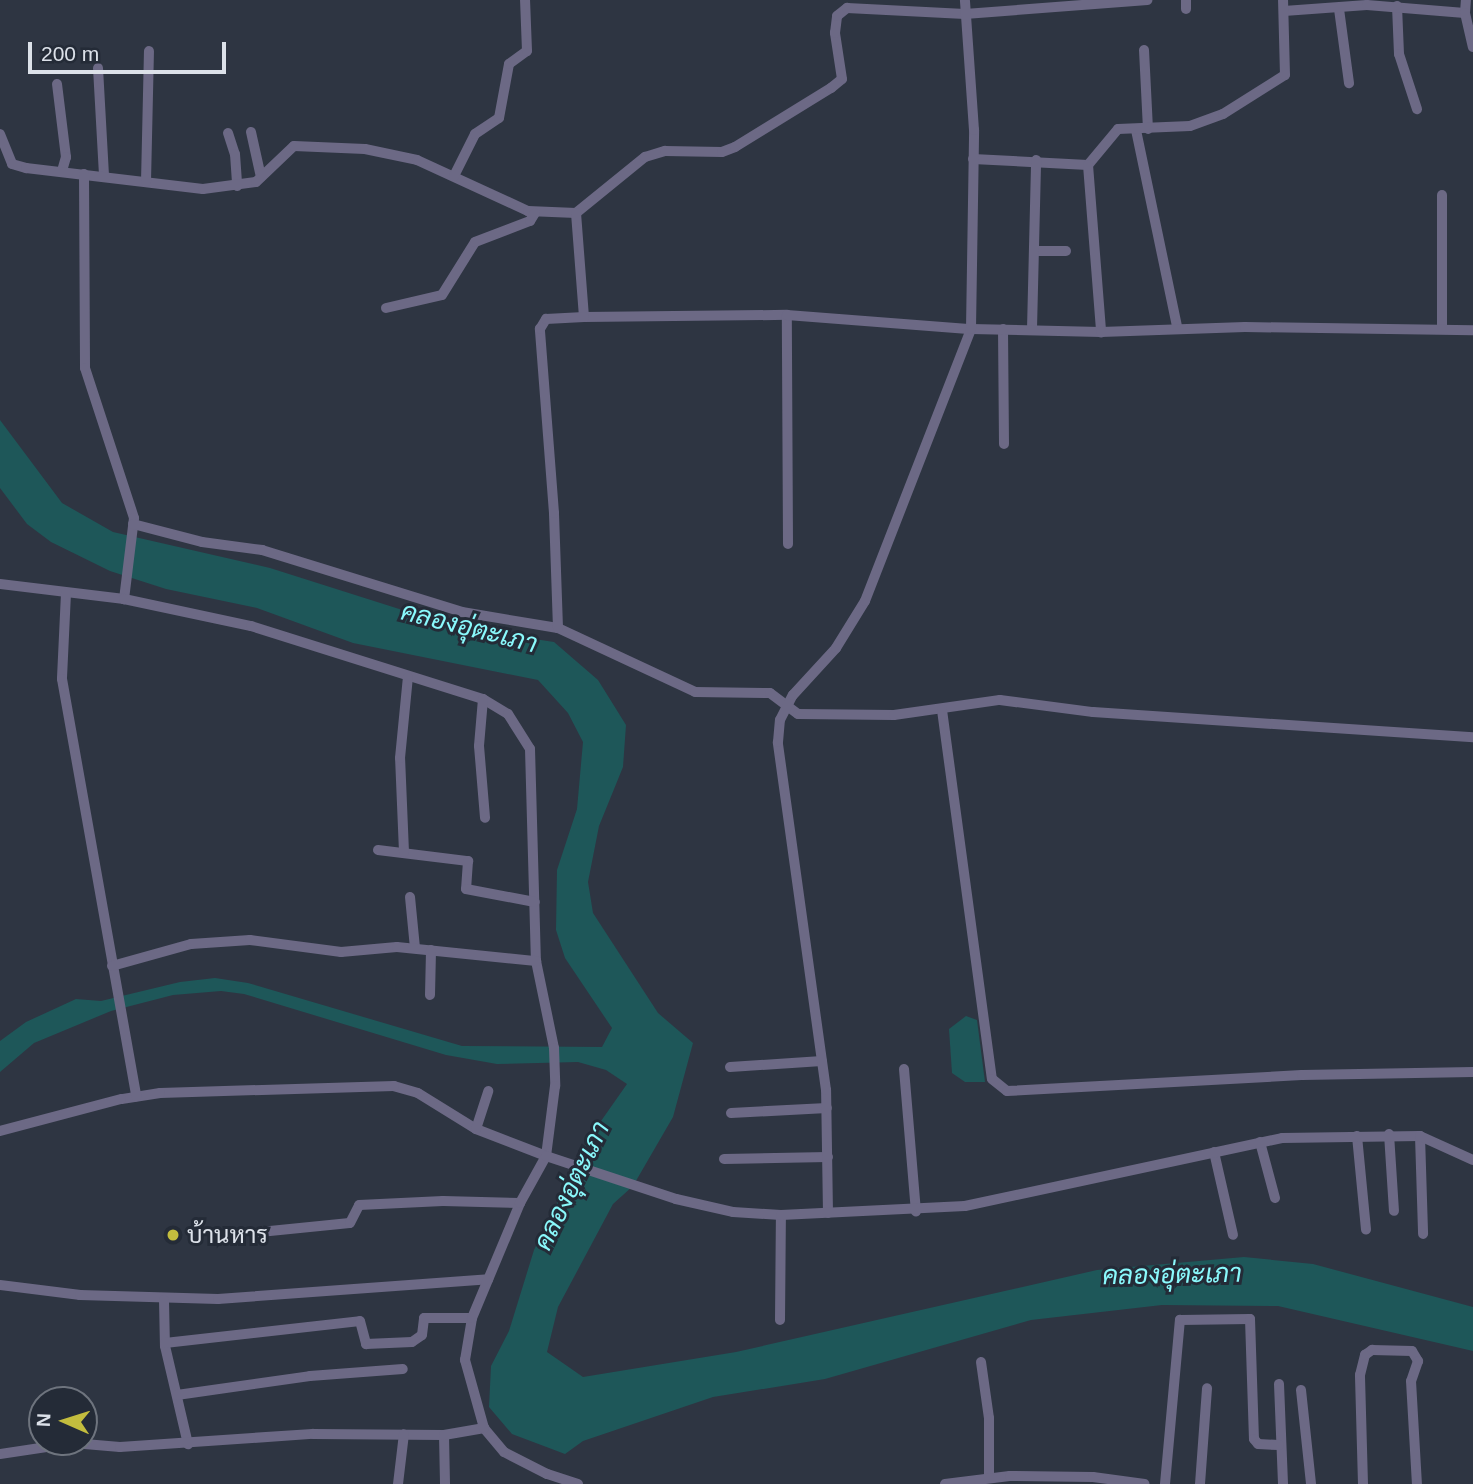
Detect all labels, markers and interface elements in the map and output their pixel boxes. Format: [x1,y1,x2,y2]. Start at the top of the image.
scale bar [32,28,229,72]
text: 200 m [41,42,99,65]
water label: คลองอุ่ตะเภา [398,596,540,660]
water label: คลองอุ่ตะเภา [527,1116,617,1256]
place label: บ้านหาร [187,1221,268,1249]
marker: บ้านหาร [165,1227,181,1243]
water label: คลองอุ่ตะเภา [1102,1258,1242,1292]
north arrow [28,1386,98,1456]
text: N [33,1413,54,1427]

